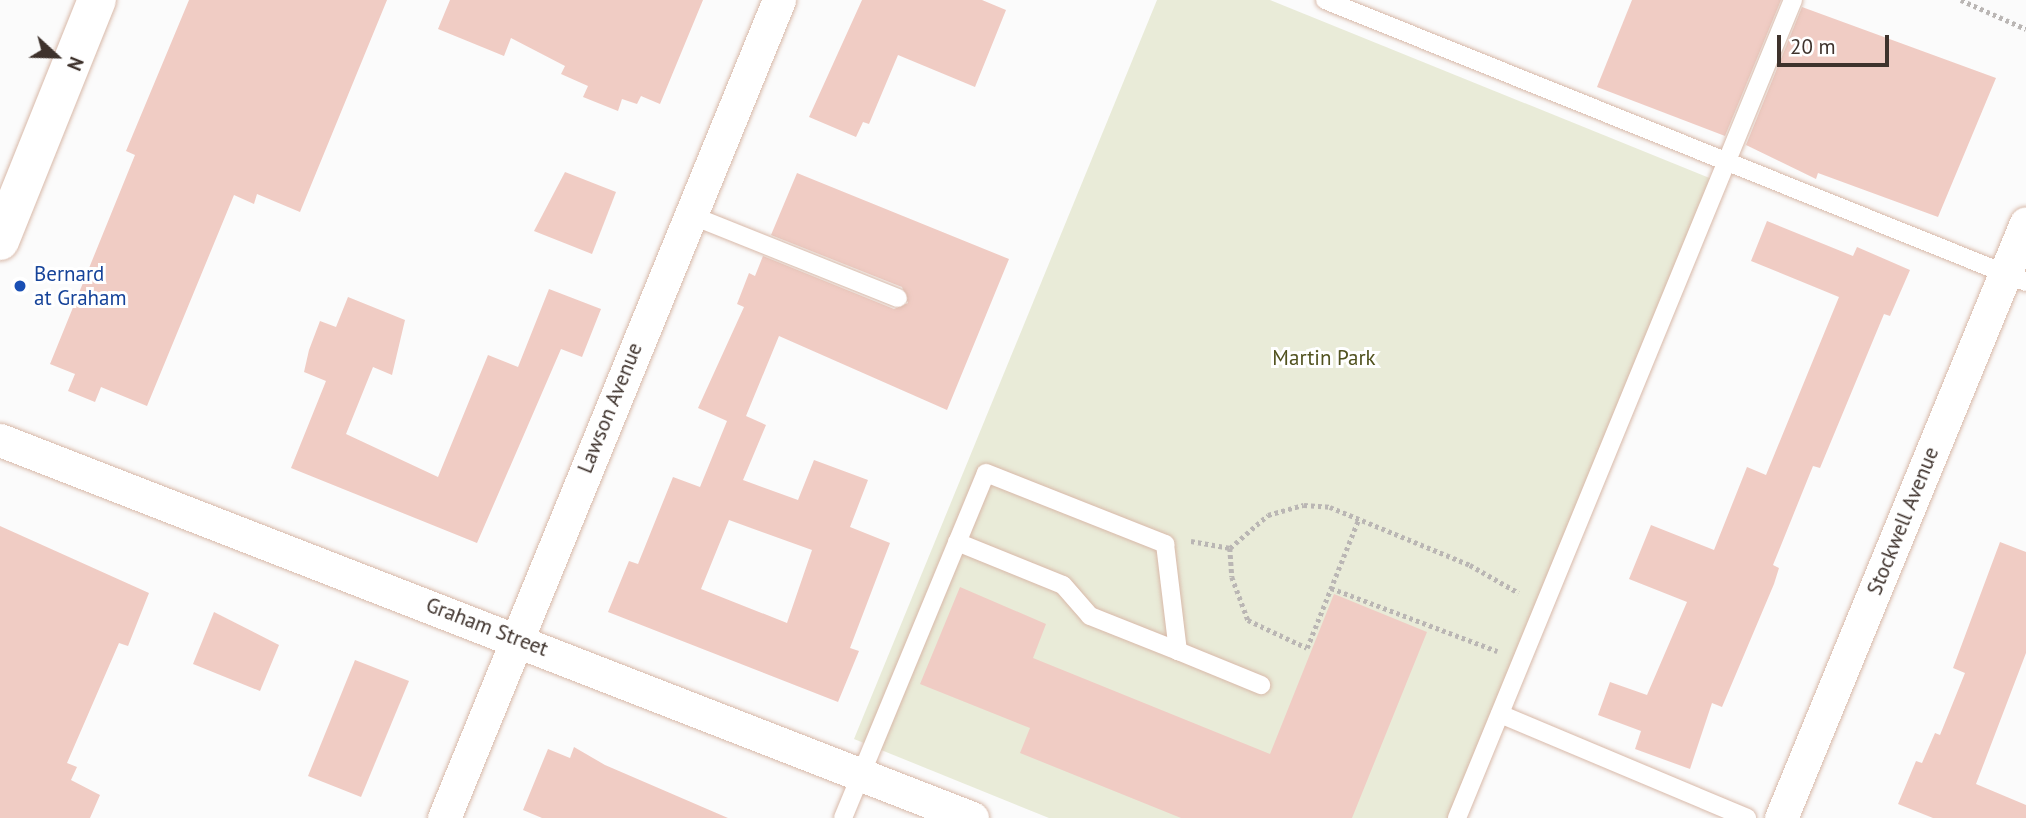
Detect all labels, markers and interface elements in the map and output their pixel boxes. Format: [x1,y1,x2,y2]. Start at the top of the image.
north arrow [21,21,91,91]
scale bar [1781,21,1893,65]
text: 20 m [1790,33,1836,60]
text: N [62,54,89,74]
place label: Bernard at Graham [34,261,127,311]
marker: Bernard at Graham [12,278,28,294]
street label: Lawson Avenue [572,339,648,477]
park label: Martin Park [1272,345,1376,371]
street label: Stockwell Avenue [1862,443,1944,599]
street label: Graham Street [422,592,552,662]

